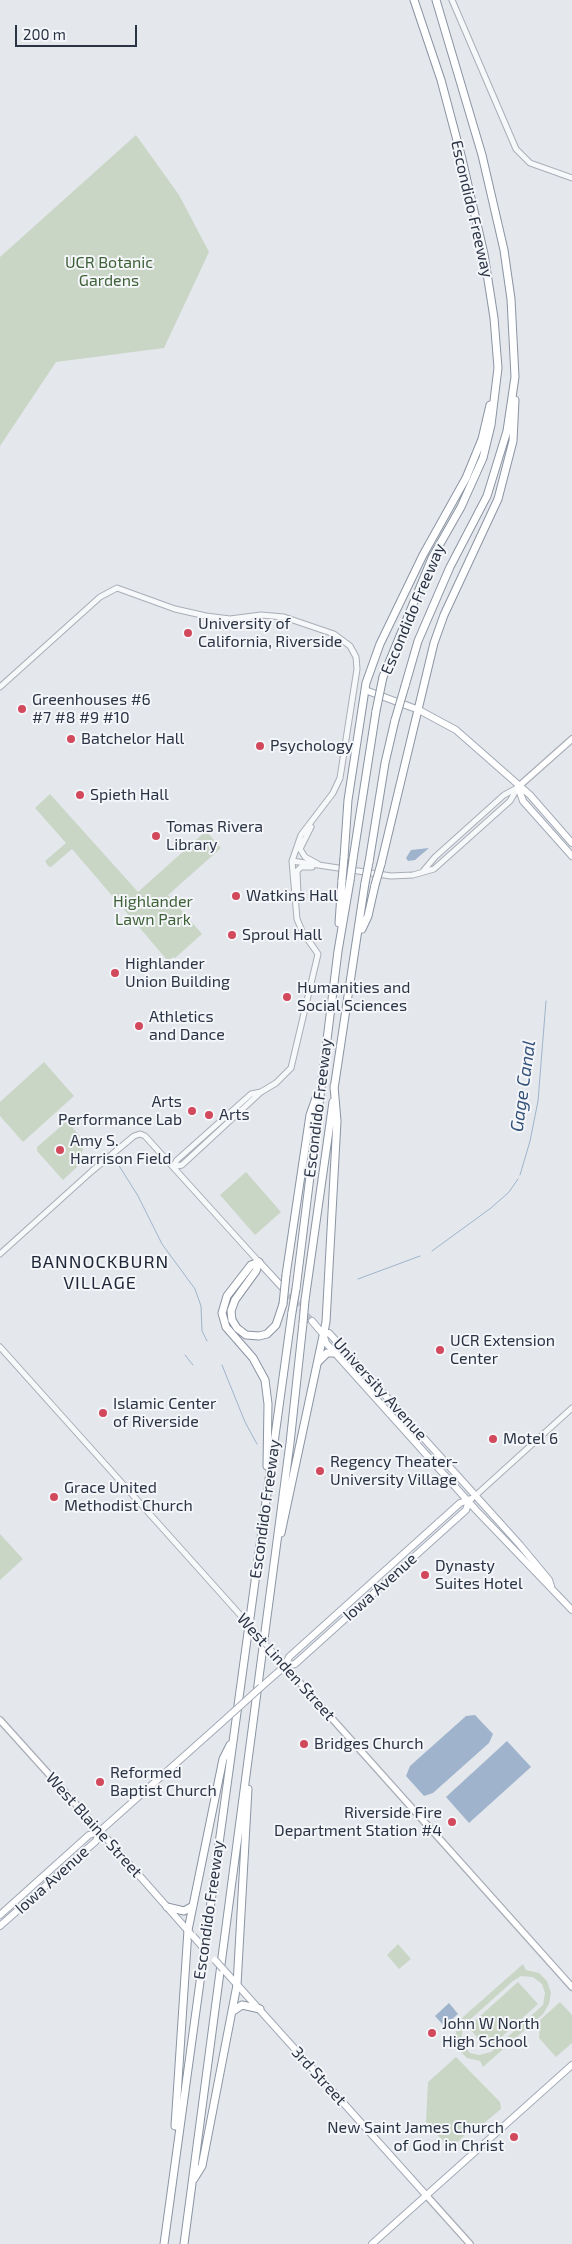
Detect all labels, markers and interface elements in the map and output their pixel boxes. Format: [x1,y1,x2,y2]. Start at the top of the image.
scale bar [18,15,140,47]
text: 200 m [23,25,66,43]
street label: Escondido Freeway [447,139,497,279]
park label: UCR Botanic Gardens [65,253,153,291]
street label: Escondido Freeway [377,541,449,677]
place label: University of California, Riverside [198,614,342,652]
marker: University of California, Riverside [182,627,194,639]
place label: Greenhouses #6 #7 #8 #9 #10 [32,690,151,728]
marker: Greenhouses #6 #7 #8 #9 #10 [16,703,28,715]
place label: Batchelor Hall [81,729,184,749]
marker: Batchelor Hall [65,733,77,745]
place label: Psychology [270,736,353,756]
marker: Psychology [254,740,266,752]
place label: Spieth Hall [90,785,169,805]
marker: Spieth Hall [74,789,86,801]
place label: Tomas Rivera Library [166,817,263,855]
marker: Tomas Rivera Library [150,830,162,842]
place label: Watkins Hall [246,886,338,906]
marker: Watkins Hall [230,890,242,902]
park label: Highlander Lawn Park [113,892,193,930]
place label: Sproul Hall [242,925,322,945]
marker: Sproul Hall [226,929,238,941]
place label: Highlander Union Building [125,954,230,992]
marker: Highlander Union Building [109,967,121,979]
place label: Humanities and Social Sciences [297,978,410,1016]
marker: Humanities and Social Sciences [281,991,293,1003]
place label: Athletics and Dance [149,1007,225,1045]
marker: Athletics and Dance [133,1020,145,1032]
street label: Escondido Freeway [300,1037,336,1179]
water label: Gage Canal [506,1039,540,1133]
place label: Arts Performance Lab [58,1092,182,1130]
marker: Arts Performance Lab [186,1105,198,1117]
place label: Arts [219,1105,250,1125]
marker: Arts [203,1109,215,1121]
place label: Amy S. Harrison Field [70,1131,171,1169]
marker: Amy S. Harrison Field [54,1144,66,1156]
district label: BANNOCKBURN VILLAGE [29,1251,171,1294]
place label: UCR Extension Center [450,1331,555,1369]
street label: University Avenue [329,1334,431,1444]
marker: UCR Extension Center [434,1344,446,1356]
place label: Islamic Center of Riverside [113,1394,216,1432]
marker: Islamic Center of Riverside [97,1407,109,1419]
place label: Motel 6 [503,1429,558,1449]
marker: Motel 6 [487,1433,499,1445]
street label: Escondido Freeway [246,1438,284,1580]
place label: Regency Theater- University Village [330,1452,459,1490]
marker: Regency Theater- University Village [314,1465,326,1477]
place label: Grace United Methodist Church [64,1478,193,1516]
marker: Grace United Methodist Church [48,1491,60,1503]
street label: Iowa Avenue [339,1549,421,1625]
place label: Dynasty Suites Hotel [435,1556,523,1594]
marker: Dynasty Suites Hotel [419,1569,431,1581]
street label: West Linden Street [233,1609,339,1725]
place label: Bridges Church [314,1734,423,1754]
marker: Bridges Church [298,1738,310,1750]
place label: Reformed Baptist Church [110,1763,217,1801]
street label: West Blaine Street [42,1769,146,1881]
marker: Reformed Baptist Church [94,1776,106,1788]
place label: Riverside Fire Department Station #4 [274,1803,442,1841]
marker: Riverside Fire Department Station #4 [446,1816,458,1828]
street label: Escondido Freeway [190,1839,228,1981]
street label: Iowa Avenue [11,1842,93,1918]
place label: John W North High School [442,2014,540,2052]
marker: John W North High School [426,2027,438,2039]
street label: 3rd Street [288,2043,350,2109]
place label: New Saint James Church of God in Christ [327,2118,504,2156]
marker: New Saint James Church of God in Christ [508,2131,520,2143]

